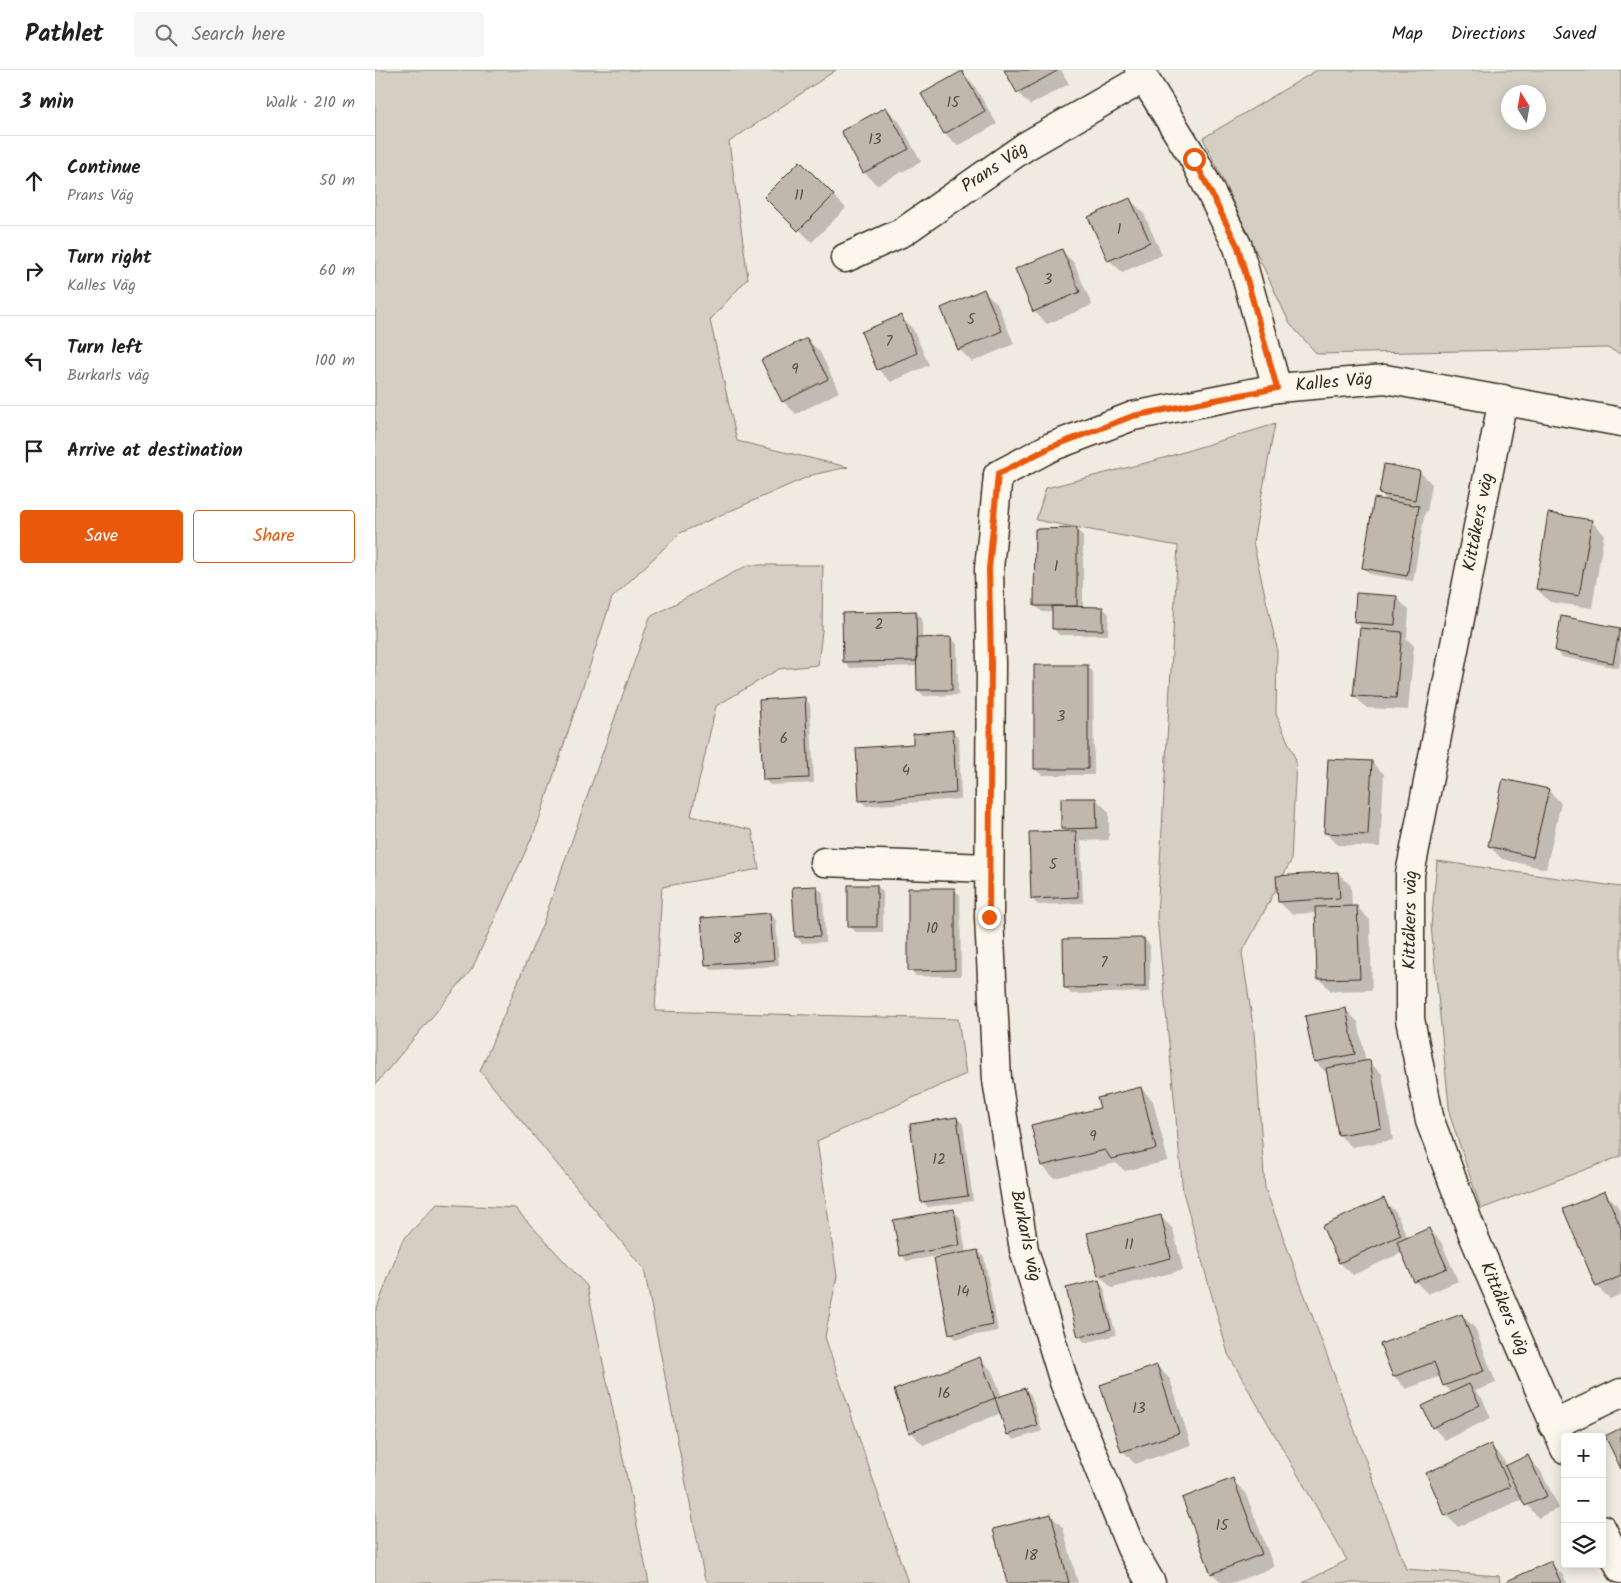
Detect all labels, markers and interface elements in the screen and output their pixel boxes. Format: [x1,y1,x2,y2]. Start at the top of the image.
search box [134,12,484,57]
text: Pathlet [25,15,104,54]
text: Search here [192,20,285,50]
text: Map [1391,20,1423,49]
text: Directions [1451,20,1525,49]
text: Saved [1553,20,1596,49]
icon: search [152,21,180,49]
north arrow [1501,85,1546,130]
text: 3 min [20,86,74,119]
text: Walk · 210 m [265,90,355,115]
house number: 15 [947,91,960,115]
house number: 13 [868,128,882,152]
street label: Prans Väg [956,135,1034,201]
route start [1183,148,1206,171]
text: Continue [67,153,140,183]
icon: ahead [20,167,48,195]
text: 50 m [319,168,355,193]
text: Prans Väg [67,183,134,208]
house number: 11 [794,184,804,208]
house number: 1 [1117,218,1122,242]
text: Turn right [67,243,152,273]
icon: right [20,257,48,285]
text: 60 m [319,258,355,283]
house number: 3 [1044,268,1053,292]
text: Kalles Väg [67,273,136,298]
house number: 5 [967,308,976,332]
house number: 7 [886,330,894,354]
text: Turn left [67,333,142,363]
icon: left [20,347,48,375]
text: 100 m [315,348,355,373]
house number: 9 [791,358,799,382]
text: Burkarls väg [67,363,150,388]
street label: Kalles Väg [1294,365,1374,401]
text: Arrive at destination [67,436,243,466]
icon: arrive [20,437,48,465]
street label: Kittåkers väg [1455,470,1503,574]
button: Save [20,510,183,563]
button: Share [193,510,355,563]
house number: 1 [1054,555,1059,579]
house number: 2 [875,613,883,637]
house number: 3 [1057,705,1066,729]
house number: 6 [780,727,788,751]
house number: 4 [902,759,910,783]
house number: 5 [1049,853,1058,877]
street label: Kittåkers väg [1396,870,1426,970]
route end [978,906,1001,929]
house number: 10 [926,917,939,941]
house number: 8 [732,927,742,951]
house number: 7 [1101,951,1109,975]
house number: 9 [1089,1125,1097,1149]
house number: 12 [932,1148,946,1172]
street label: Burkarls väg [1001,1188,1049,1284]
house number: 11 [1124,1233,1134,1257]
street label: Kittåkers väg [1471,1258,1537,1360]
house number: 14 [957,1280,969,1304]
house number: 16 [937,1382,951,1406]
house number: 13 [1132,1397,1146,1421]
map controls [1561,1433,1606,1568]
button: + [1561,1433,1606,1478]
button: − [1561,1478,1606,1523]
house number: 15 [1216,1514,1229,1538]
button: layers [1561,1523,1606,1568]
house number: 18 [1024,1544,1039,1568]

